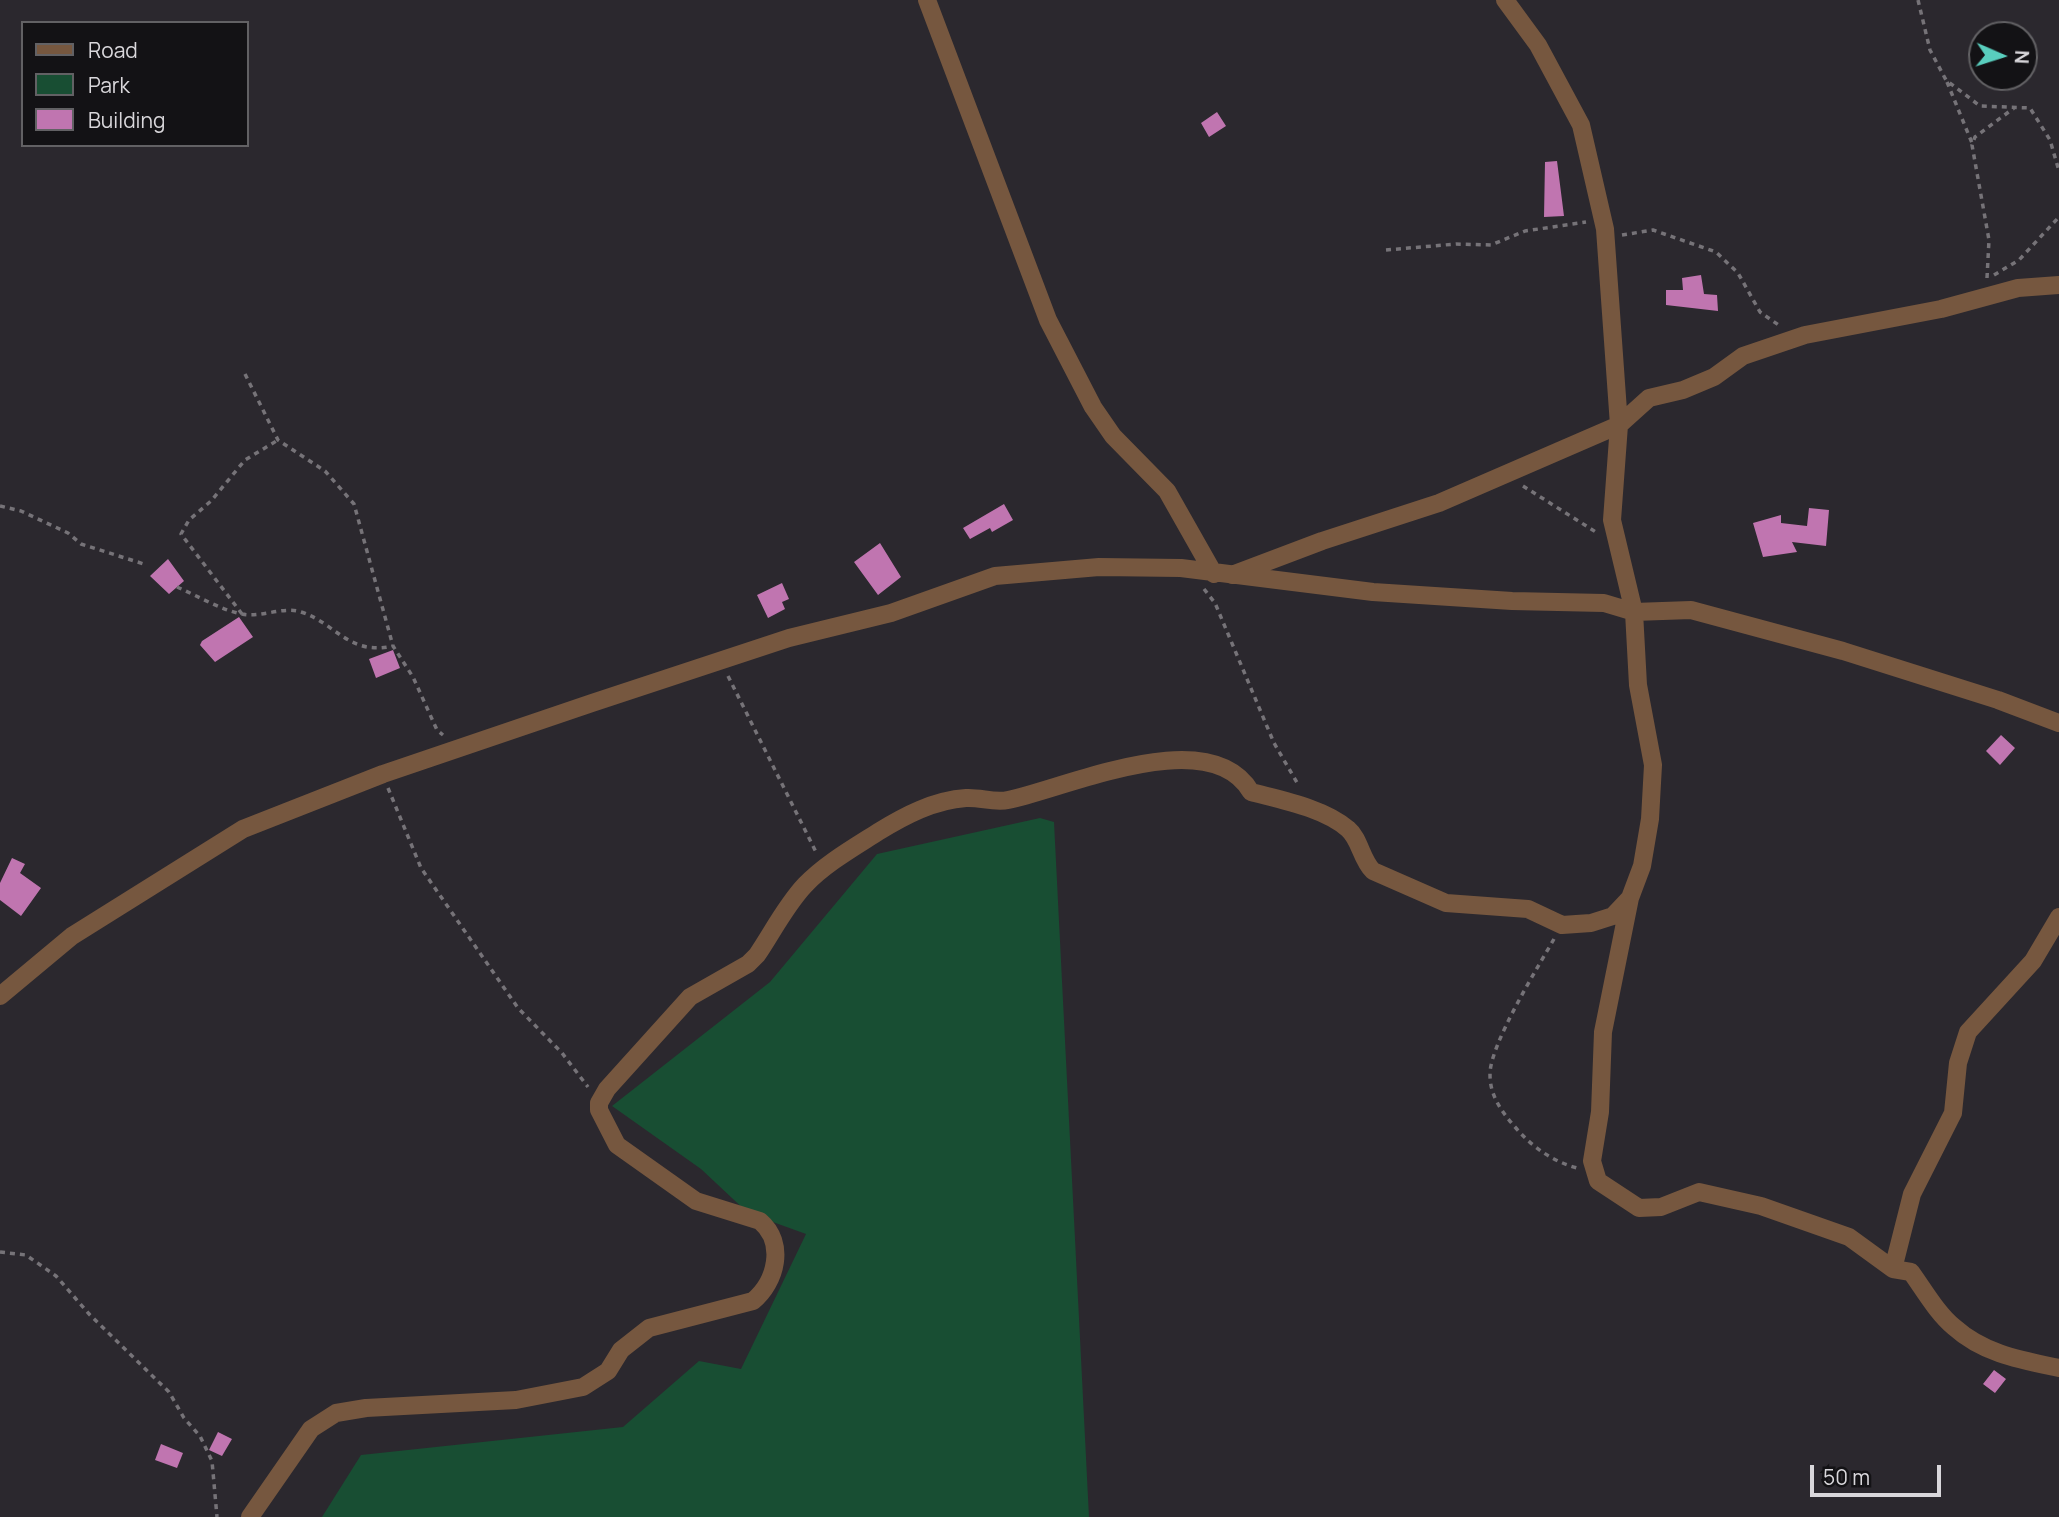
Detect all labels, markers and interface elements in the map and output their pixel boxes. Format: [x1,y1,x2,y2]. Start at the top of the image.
legend [21,21,248,147]
north arrow [1968,21,2038,91]
text: Road [88,36,138,64]
text: N [2009,49,2035,64]
text: Park [88,71,130,99]
text: Building [88,106,165,134]
scale bar [1814,1450,1945,1494]
text: 50 m [1823,1463,1870,1491]

